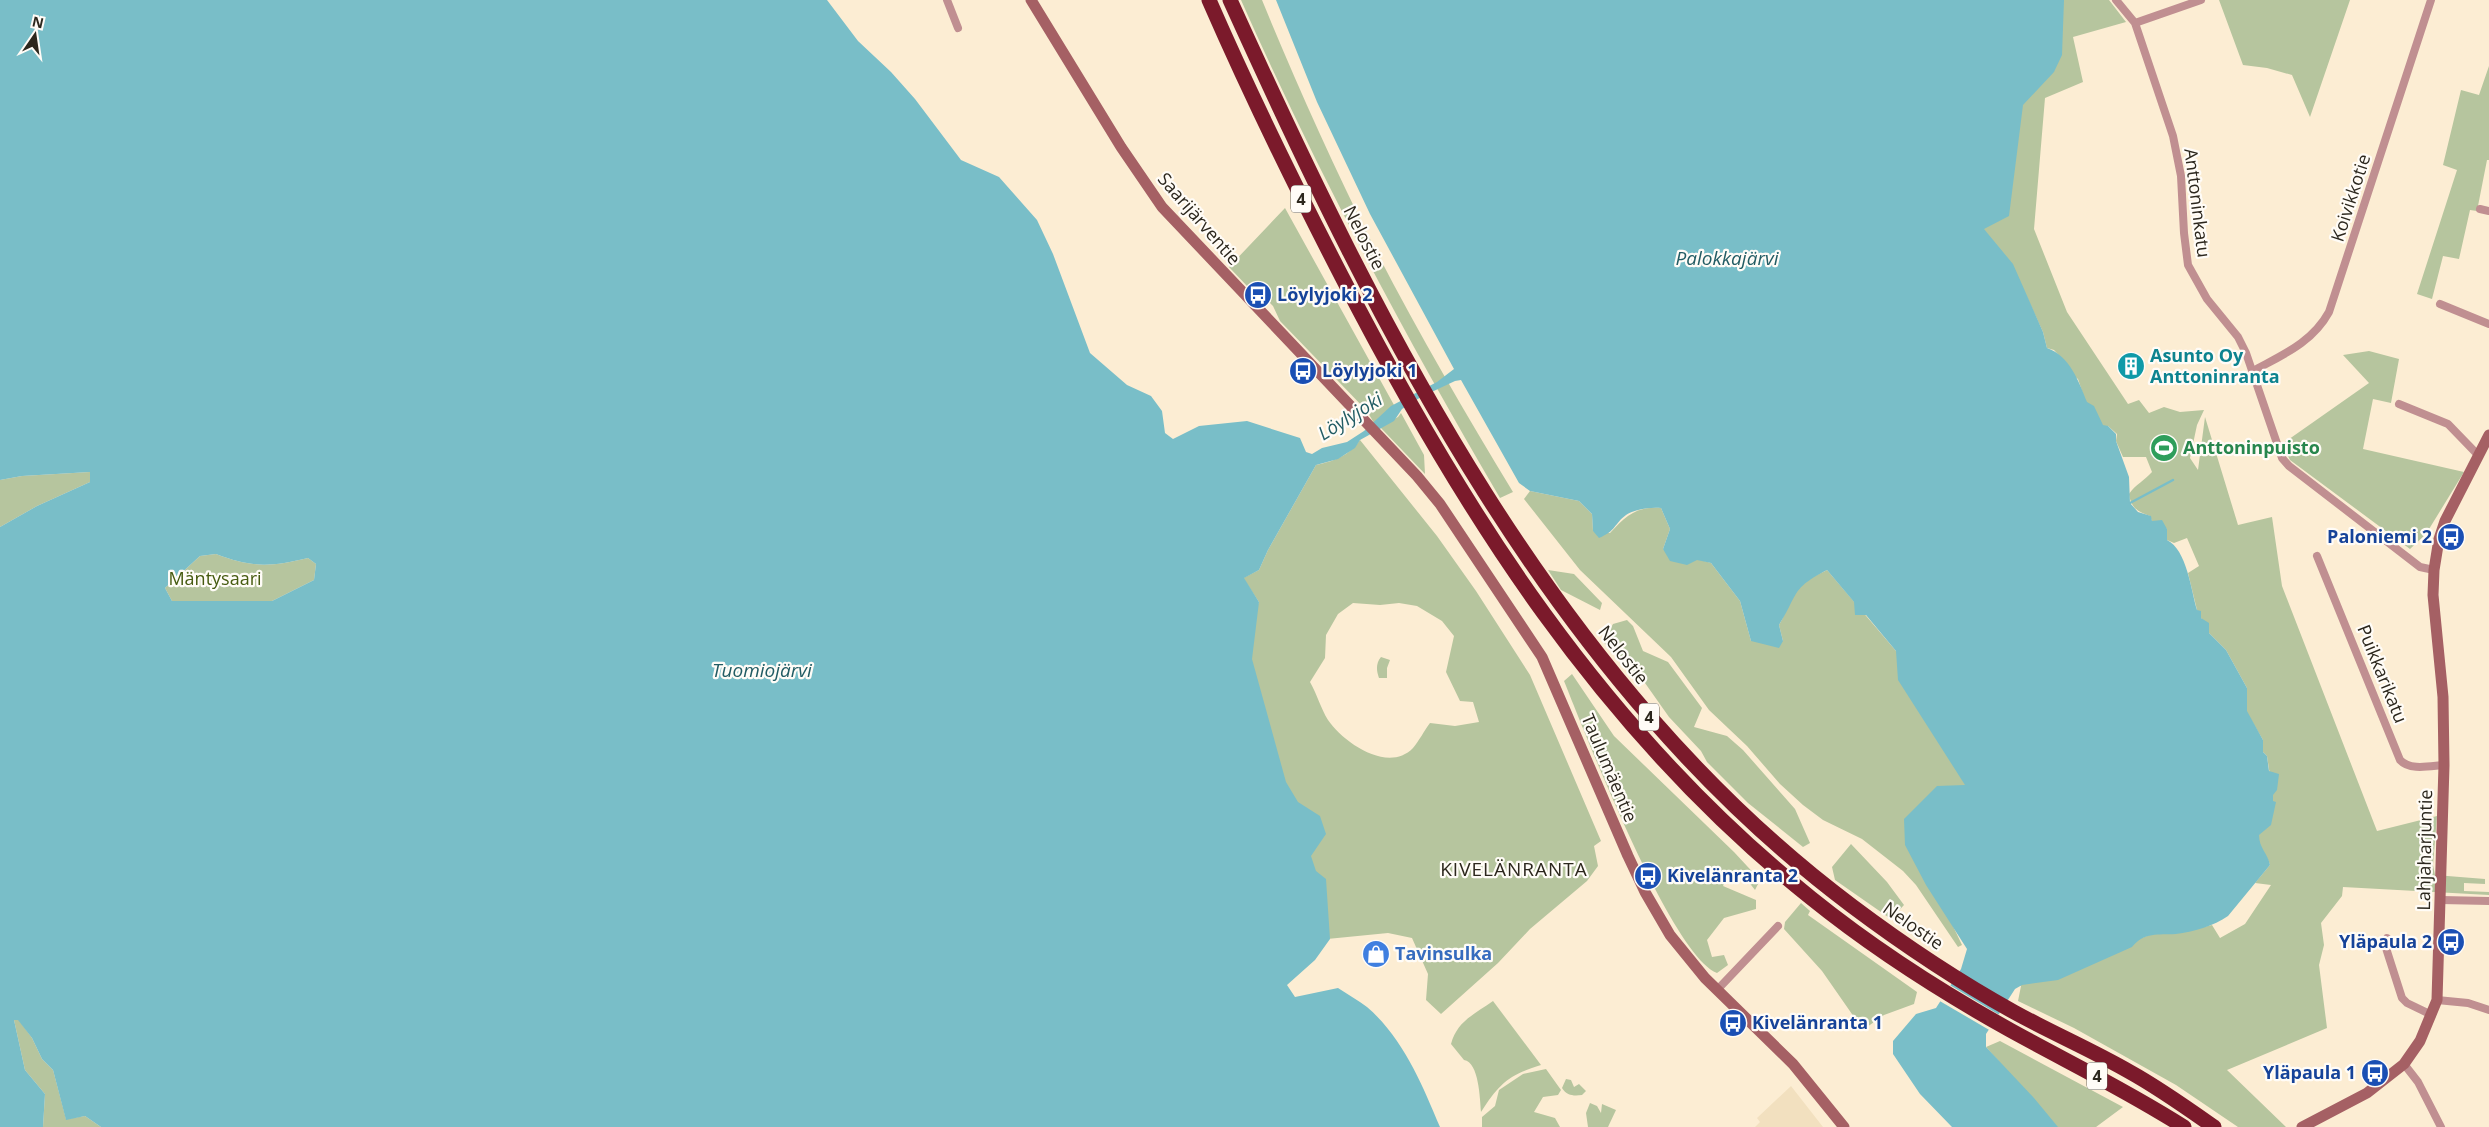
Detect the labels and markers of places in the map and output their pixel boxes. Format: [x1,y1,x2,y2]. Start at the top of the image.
bus stop icon: Löylyjoki 2 [1243,280,1273,310]
place label: Löylyjoki 2 [1277,282,1373,306]
place label: Asunto Oy Anttoninranta [2150,343,2280,388]
building icon: Asunto Oy Anttoninranta [2116,351,2146,381]
bus stop icon: Löylyjoki 1 [1288,356,1318,386]
place label: Löylyjoki 1 [1322,358,1418,382]
sports icon: Anttoninpuisto [2149,433,2179,463]
place label: Anttoninpuisto [2183,435,2320,459]
bus stop icon: Paloniemi 2 [2436,522,2466,552]
place label: Paloniemi 2 [2327,524,2432,548]
bus stop icon: Kivelänranta 2 [1633,861,1663,891]
place label: Kivelänranta 2 [1667,863,1798,887]
bus stop icon: Yläpaula 2 [2436,927,2466,957]
place label: Yläpaula 2 [2339,929,2432,953]
shop icon: Tavinsulka [1361,939,1391,969]
place label: Tavinsulka [1395,941,1492,965]
bus stop icon: Kivelänranta 1 [1718,1008,1748,1038]
place label: Kivelänranta 1 [1752,1010,1883,1034]
bus stop icon: Yläpaula 1 [2360,1058,2390,1088]
place label: Yläpaula 1 [2263,1060,2356,1084]

